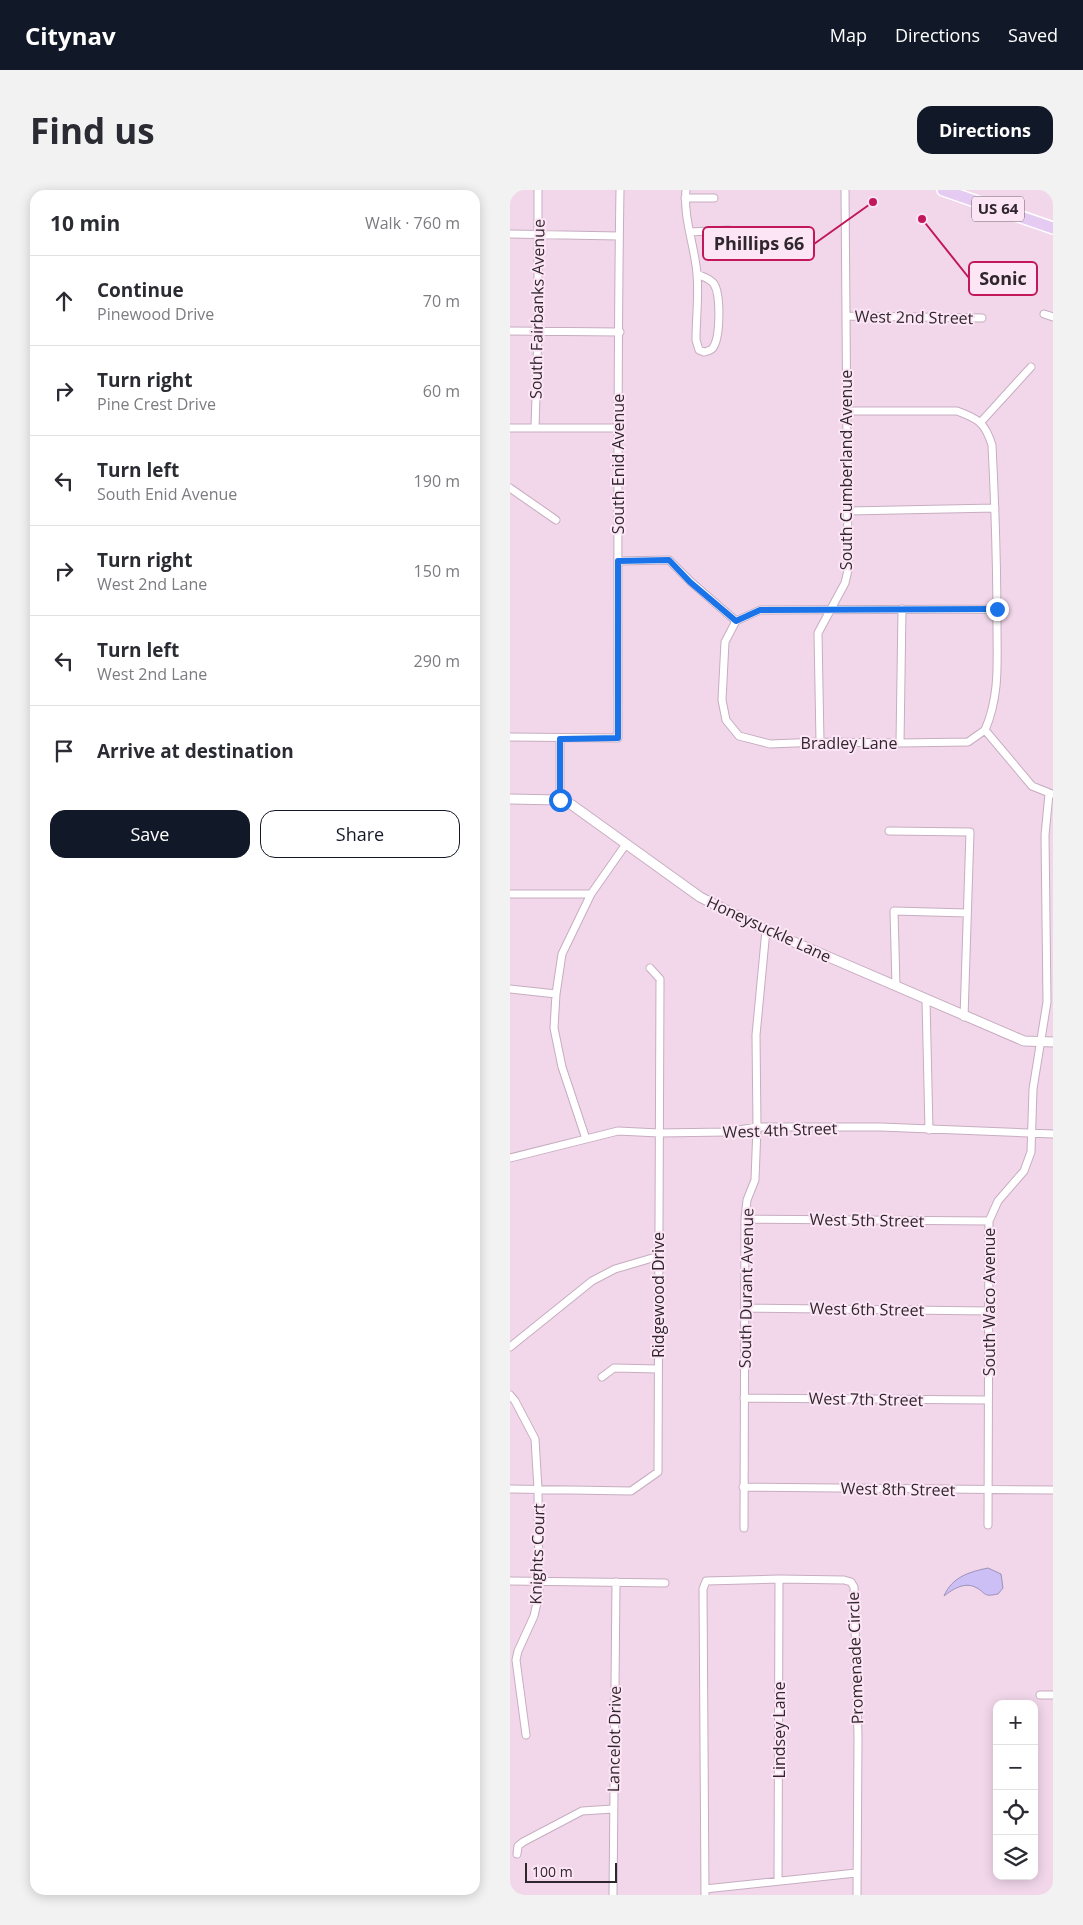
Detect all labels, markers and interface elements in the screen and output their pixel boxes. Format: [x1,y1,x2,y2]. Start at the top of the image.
text: Citynav [25,19,116,52]
text: Map [830,23,867,47]
text: Directions [895,23,980,47]
text: Saved [1008,23,1058,47]
button: Directions [917,106,1053,154]
text: Find us [30,107,155,154]
road number: US 64 [972,196,1024,222]
text: 10 min [50,209,120,237]
text: Walk · 760 m [365,212,460,234]
street label: South Fairbanks Avenue [524,219,550,399]
callout: Phillips 66 [703,227,814,260]
text: Phillips 66 [714,231,804,255]
callout: Sonic [969,262,1037,295]
text: Sonic [979,266,1027,290]
text: Continue [97,277,184,303]
icon: ahead [50,287,78,315]
text: 70 m [423,290,460,312]
text: Pinewood Drive [97,303,214,325]
street label: West 2nd Street [854,305,974,329]
text: Turn right [97,367,192,393]
street label: South Cumberland Avenue [835,370,857,570]
icon: right [50,377,78,405]
text: 60 m [423,380,460,402]
text: Pine Crest Drive [97,393,216,415]
street label: South Enid Avenue [607,394,629,534]
text: Turn left [97,457,179,483]
icon: left [50,467,78,495]
text: 190 m [414,470,460,492]
text: South Enid Avenue [97,483,237,505]
text: Turn right [97,547,192,573]
icon: right [50,557,78,585]
text: 150 m [414,560,460,582]
text: West 2nd Lane [97,573,207,595]
route end [986,598,1009,621]
text: Turn left [97,637,179,663]
icon: left [50,647,78,675]
text: 290 m [414,650,460,672]
text: West 2nd Lane [97,663,207,685]
street label: Bradley Lane [801,732,897,754]
icon: arrive [50,737,78,765]
text: Arrive at destination [97,738,294,764]
route start [549,789,572,812]
button: Save [50,810,250,858]
button: Share [260,810,460,858]
street label: Honeysuckle Lane [703,891,835,967]
street label: West 4th Street [722,1117,838,1143]
street label: South Durant Avenue [734,1208,758,1368]
street label: West 5th Street [809,1208,925,1232]
street label: South Waco Avenue [978,1228,1000,1376]
street label: Ridgewood Drive [647,1232,669,1358]
street label: West 6th Street [809,1297,925,1321]
street label: West 7th Street [808,1387,924,1411]
street label: West 8th Street [840,1477,956,1501]
street label: Knights Court [524,1503,550,1605]
street label: Promenade Circle [842,1591,868,1725]
street label: Lindsey Lane [768,1682,790,1778]
street label: Lancelot Drive [602,1686,626,1792]
map controls [993,1700,1038,1880]
button: + [993,1700,1038,1745]
button: − [993,1745,1038,1790]
button: locate [993,1790,1038,1835]
button: layers [993,1835,1038,1880]
scale bar [525,1860,618,1883]
text: 100 m [532,1862,573,1881]

